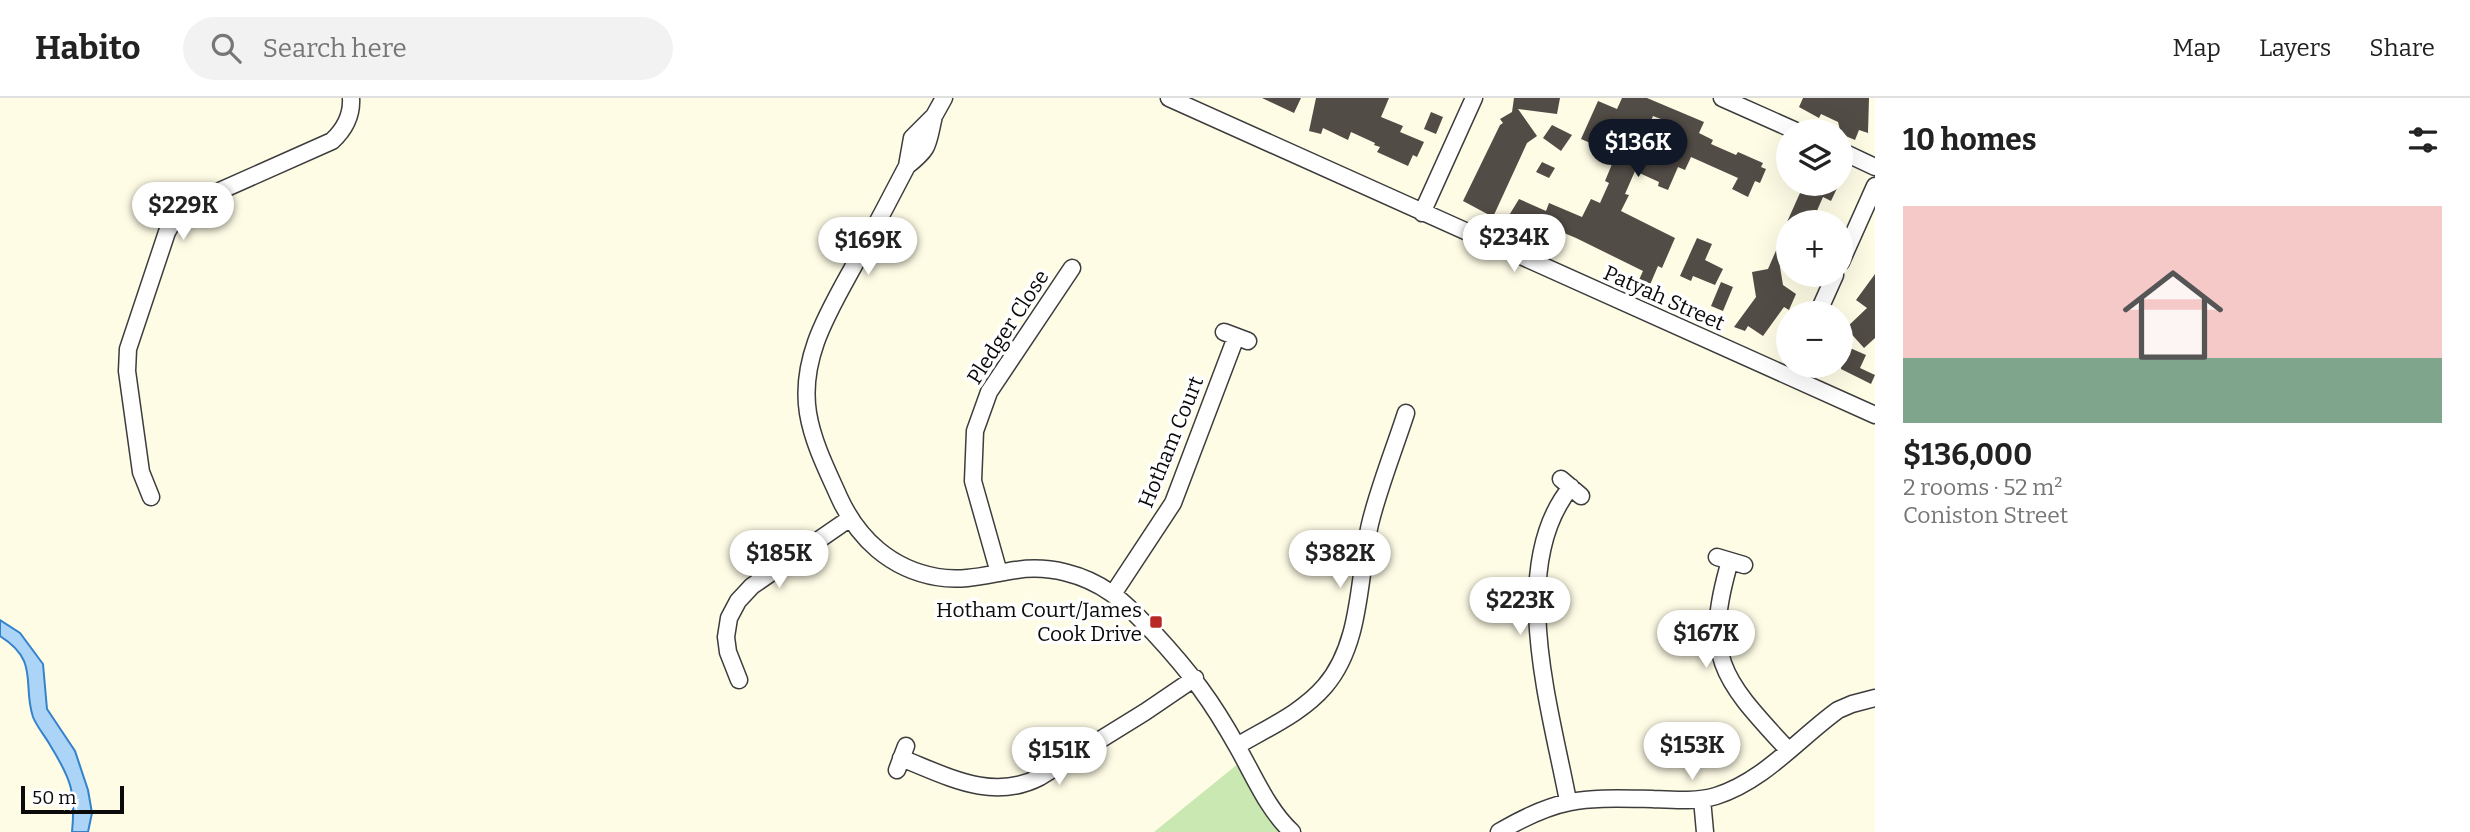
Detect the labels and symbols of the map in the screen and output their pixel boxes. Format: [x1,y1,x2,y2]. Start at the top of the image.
pin: $136K [1589,120,1687,179]
pin: $229K [134,183,232,242]
pin: $234K [1465,214,1563,274]
pin: $169K [819,218,917,277]
street label: Patyah Street [1600,260,1729,336]
street label: Pledger Close [961,265,1055,389]
street label: Hotham Court [1133,372,1209,512]
pin: $185K [730,531,828,590]
pin: $382K [1291,531,1389,590]
pin: $223K [1471,578,1569,637]
place label: Hotham Court/James Cook Drive [936,597,1142,647]
pin: $167K [1657,610,1755,670]
marker: Hotham Court/James Cook Drive [1148,614,1164,630]
pin: $153K [1643,722,1741,782]
pin: $151K [1010,728,1108,787]
scale bar [21,783,124,815]

